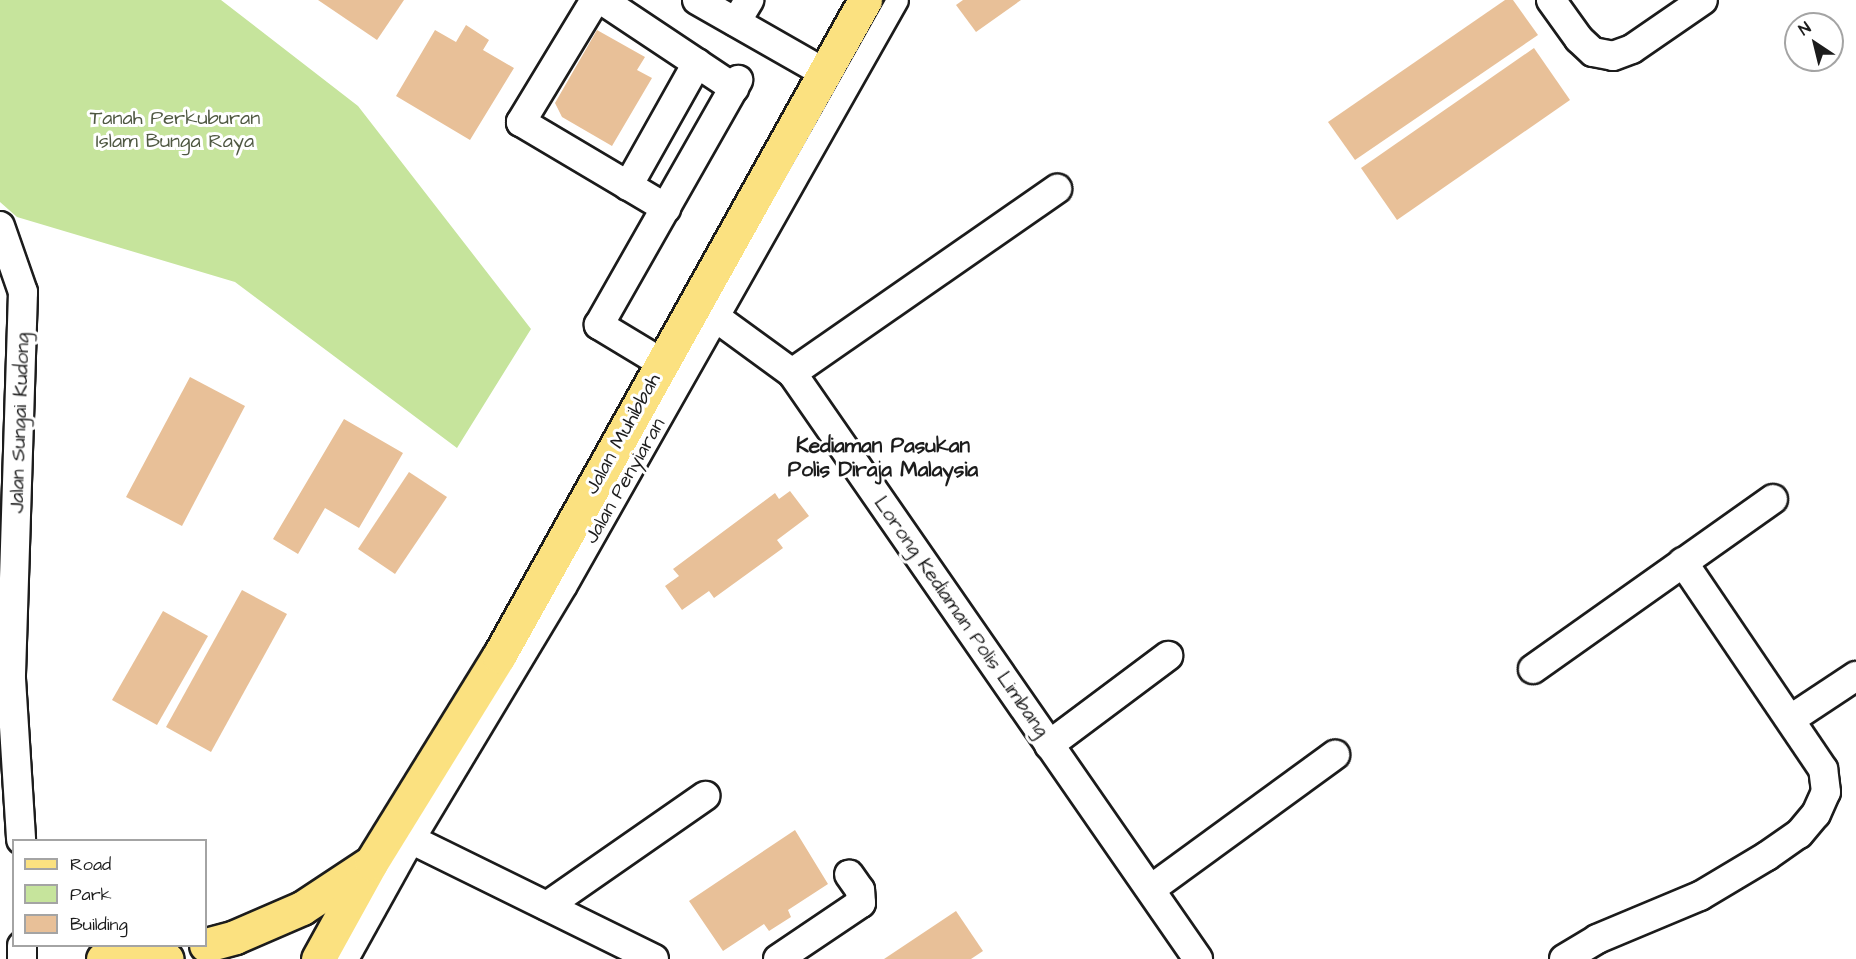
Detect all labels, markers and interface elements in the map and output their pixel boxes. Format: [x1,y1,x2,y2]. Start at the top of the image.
north arrow [1784,12,1844,72]
text: N [1794,17,1815,41]
park label: Tanah Perkuburan Islam Bunga Raya [90,106,260,153]
street label: Jalan Sungai Kudong [5,332,35,514]
street label: Jalan Muhibbah [580,369,666,499]
street label: Jalan Penyiaran [579,414,671,548]
district label: Kediaman Pasukan Polis Diraja Malaysia [788,433,978,483]
street label: Lorong Kediaman Polis Limbang [869,492,1053,742]
legend [12,839,207,947]
text: Road [70,852,111,877]
text: Park [70,882,112,907]
text: Building [70,912,128,937]

